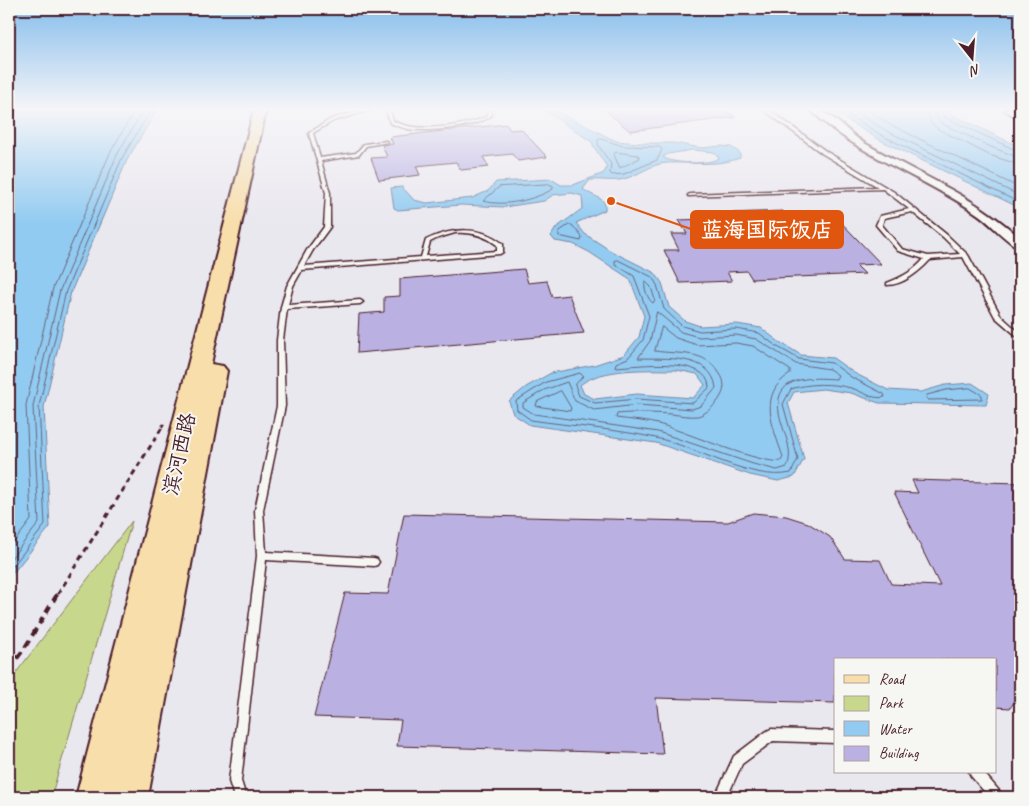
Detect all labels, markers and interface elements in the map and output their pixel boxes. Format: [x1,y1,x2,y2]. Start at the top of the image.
north arrow [946,32,996,82]
text: N [967,61,982,80]
callout: 蓝海国际饭店 [691,211,843,248]
text: 蓝海国际饭店 [701,216,833,244]
street label: 滨河西路 [157,410,201,498]
legend [834,658,996,774]
text: Road [879,670,906,689]
text: Park [879,694,904,713]
text: Water [879,720,913,739]
text: Building [879,744,919,763]

